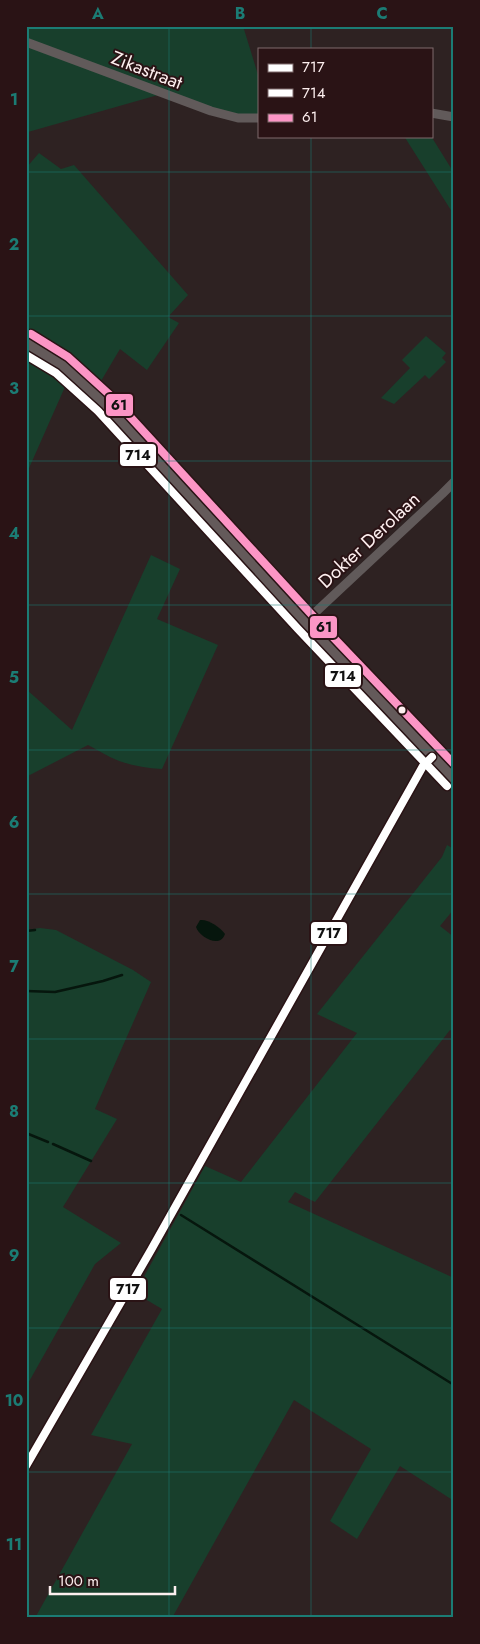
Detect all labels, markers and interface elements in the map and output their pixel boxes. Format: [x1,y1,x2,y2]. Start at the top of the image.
text: A [91,2,104,25]
text: B [235,2,245,25]
text: C [376,2,388,25]
street label: Zikastraat [107,44,187,96]
legend [258,48,432,138]
text: 717 [302,56,325,78]
text: 714 [302,82,326,104]
text: 1 [10,88,18,111]
text: 61 [302,106,317,128]
text: 2 [9,233,19,256]
text: 3 [9,377,19,400]
line badge: 61 [105,393,134,417]
text: 61 [111,395,127,415]
line badge: 714 [119,443,157,467]
text: 714 [125,445,151,465]
street label: Dokter Derolaan [312,486,426,594]
text: 4 [8,522,20,545]
line badge: 61 [309,615,338,639]
text: 61 [316,617,332,637]
line badge: 714 [324,664,362,688]
text: 5 [9,666,19,689]
text: 714 [330,666,356,686]
unlabelled marker [397,705,407,715]
text: 6 [9,811,19,834]
line badge: 717 [310,921,348,945]
text: 717 [317,923,342,943]
text: 7 [9,955,19,978]
text: 8 [9,1100,19,1123]
text: 9 [9,1244,19,1267]
line badge: 717 [109,1277,147,1301]
text: 717 [116,1279,141,1299]
text: 10 [5,1389,23,1412]
text: 11 [6,1533,22,1556]
scale bar [50,1564,175,1596]
text: 100 m [58,1570,99,1592]

